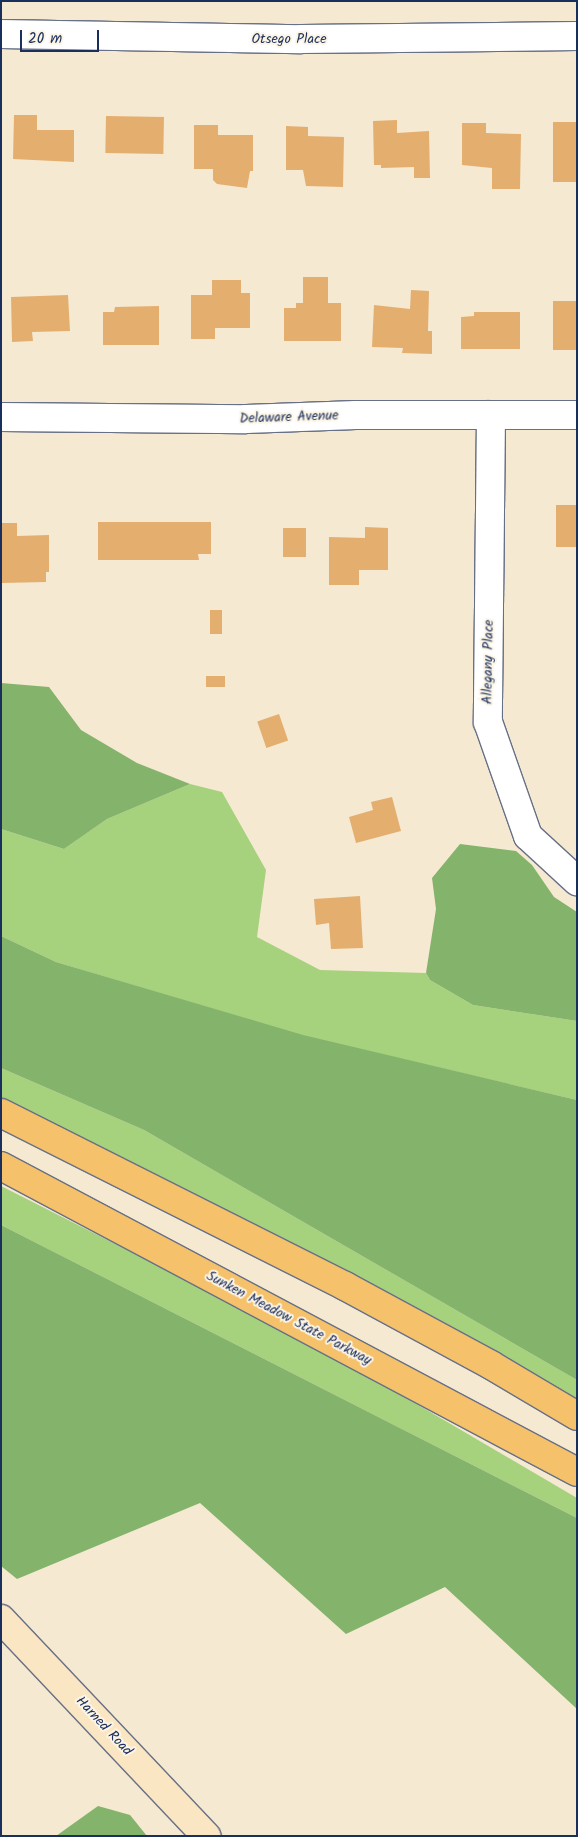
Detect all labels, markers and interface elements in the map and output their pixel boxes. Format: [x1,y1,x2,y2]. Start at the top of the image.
scale bar [22,20,101,52]
text: 20 m [28,27,62,51]
street label: Otsego Place [252,31,326,47]
street label: Delaware Avenue [239,407,339,427]
street label: Allegany Place [479,620,497,704]
street label: Sunken Meadow State Parkway [204,1267,374,1369]
street label: Harned Road [72,1693,136,1759]

